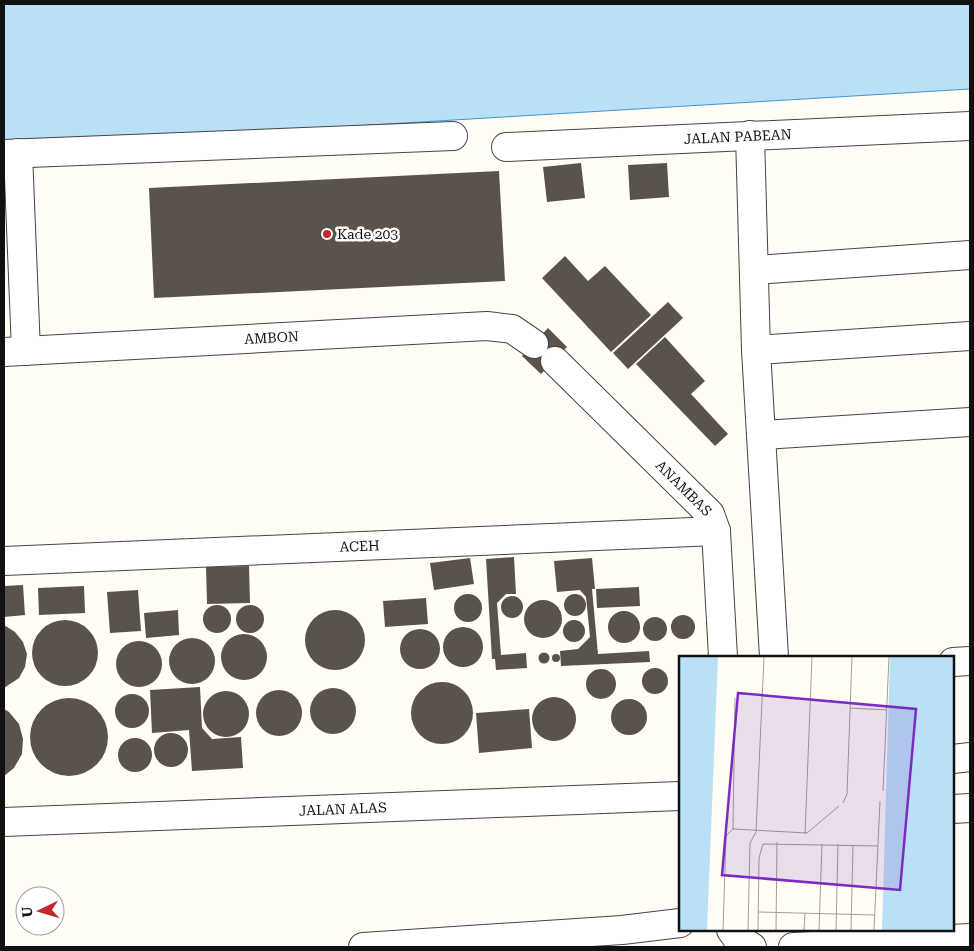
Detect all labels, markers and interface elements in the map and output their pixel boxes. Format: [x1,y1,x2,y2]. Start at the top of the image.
street label: JALAN PABEAN [683,126,792,147]
place label: Kade 203 [337,226,398,242]
marker: Kade 203 [321,228,333,240]
street label: AMBON [244,328,299,347]
street label: ANAMBAS [653,457,715,519]
street label: ACEH [339,537,380,555]
inset map [679,656,954,931]
street label: JALAN ALAS [298,799,387,819]
north arrow [15,886,65,936]
text: U [19,906,35,918]

